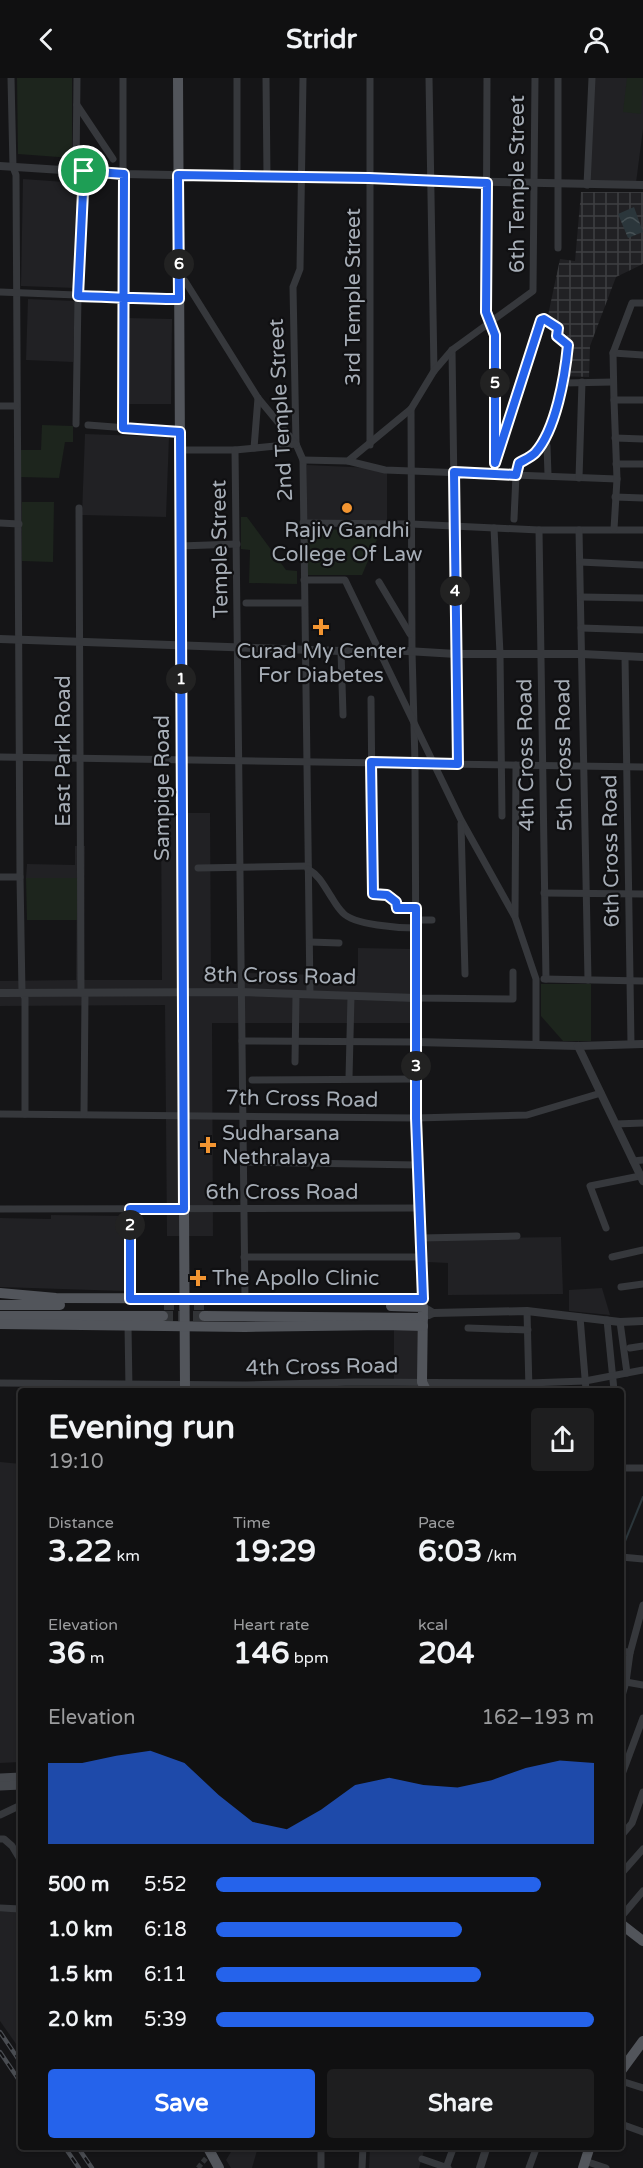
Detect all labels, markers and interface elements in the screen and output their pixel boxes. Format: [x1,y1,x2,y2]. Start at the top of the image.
icon: back [30,23,63,56]
text: Stridr [286,23,357,56]
icon: person [580,23,613,56]
street label: 6th Temple Street [505,95,530,273]
pin [58,145,109,196]
icon: arrive [67,154,100,187]
street label: 3rd Temple Street [341,208,366,386]
pin: 6 [164,249,194,279]
text: 6 [174,254,184,274]
street label: 2nd Temple Street [264,318,298,502]
pin: 5 [480,368,510,398]
text: 5 [490,373,500,393]
street label: Temple Street [206,480,234,618]
marker: Rajiv Gandhi College Of Law [340,501,354,515]
place label: Rajiv Gandhi College Of Law [272,518,423,567]
pin: 4 [440,576,470,606]
text: 4 [450,581,460,601]
marker: Curad My Center For Diabetes [312,618,330,636]
place label: Curad My Center For Diabetes [236,639,406,688]
pin: 1 [166,664,196,694]
text: 1 [176,669,186,689]
street label: East Park Road [51,675,76,827]
street label: 4th Cross Road [512,678,540,832]
street label: 5th Cross Road [550,678,578,832]
street label: Sampige Road [150,715,175,861]
street label: 6th Cross Road [597,774,625,928]
street label: 8th Cross Road [203,962,357,990]
pin: 3 [401,1051,431,1081]
text: 3 [411,1056,421,1076]
street label: 7th Cross Road [225,1085,379,1113]
place label: Sudharsana Nethralaya [222,1121,340,1170]
marker: Sudharsana Nethralaya [199,1136,217,1154]
street label: 6th Cross Road [206,1180,358,1205]
pin: 2 [115,1210,145,1240]
text: 2 [125,1215,135,1235]
place label: The Apollo Clinic [212,1266,379,1291]
marker: The Apollo Clinic [189,1269,207,1287]
street label: 4th Cross Road [245,1353,399,1381]
text: Evening run [48,1408,235,1447]
button: share [531,1408,594,1471]
text: 19:10 [48,1450,103,1474]
text: Distance [48,1513,114,1533]
text: Time [233,1513,270,1533]
text: Pace [418,1513,455,1533]
text: 3.22 [48,1533,112,1570]
text: 19:29 [233,1533,316,1570]
text: 6:03 [418,1533,482,1570]
text: km [112,1546,140,1566]
text: /km [482,1546,517,1566]
text: Elevation [48,1615,118,1635]
text: Heart rate [233,1615,309,1635]
text: kcal [418,1615,448,1635]
text: 36 [48,1635,86,1672]
text: 146 [233,1635,290,1672]
text: 204 [418,1635,475,1672]
text: m [86,1648,105,1668]
text: bpm [290,1648,329,1668]
text: Elevation [48,1706,135,1730]
text: 162–193 m [481,1706,594,1730]
text: 500 m [48,1873,109,1897]
text: 5:52 [144,1873,187,1897]
text: 1.0 km [48,1918,113,1942]
text: 6:18 [144,1918,187,1942]
text: 1.5 km [48,1963,113,1987]
text: 6:11 [144,1963,187,1987]
text: 2.0 km [48,2008,113,2032]
text: 5:39 [144,2008,187,2032]
button: Save [48,2069,315,2138]
button: Share [327,2069,594,2138]

